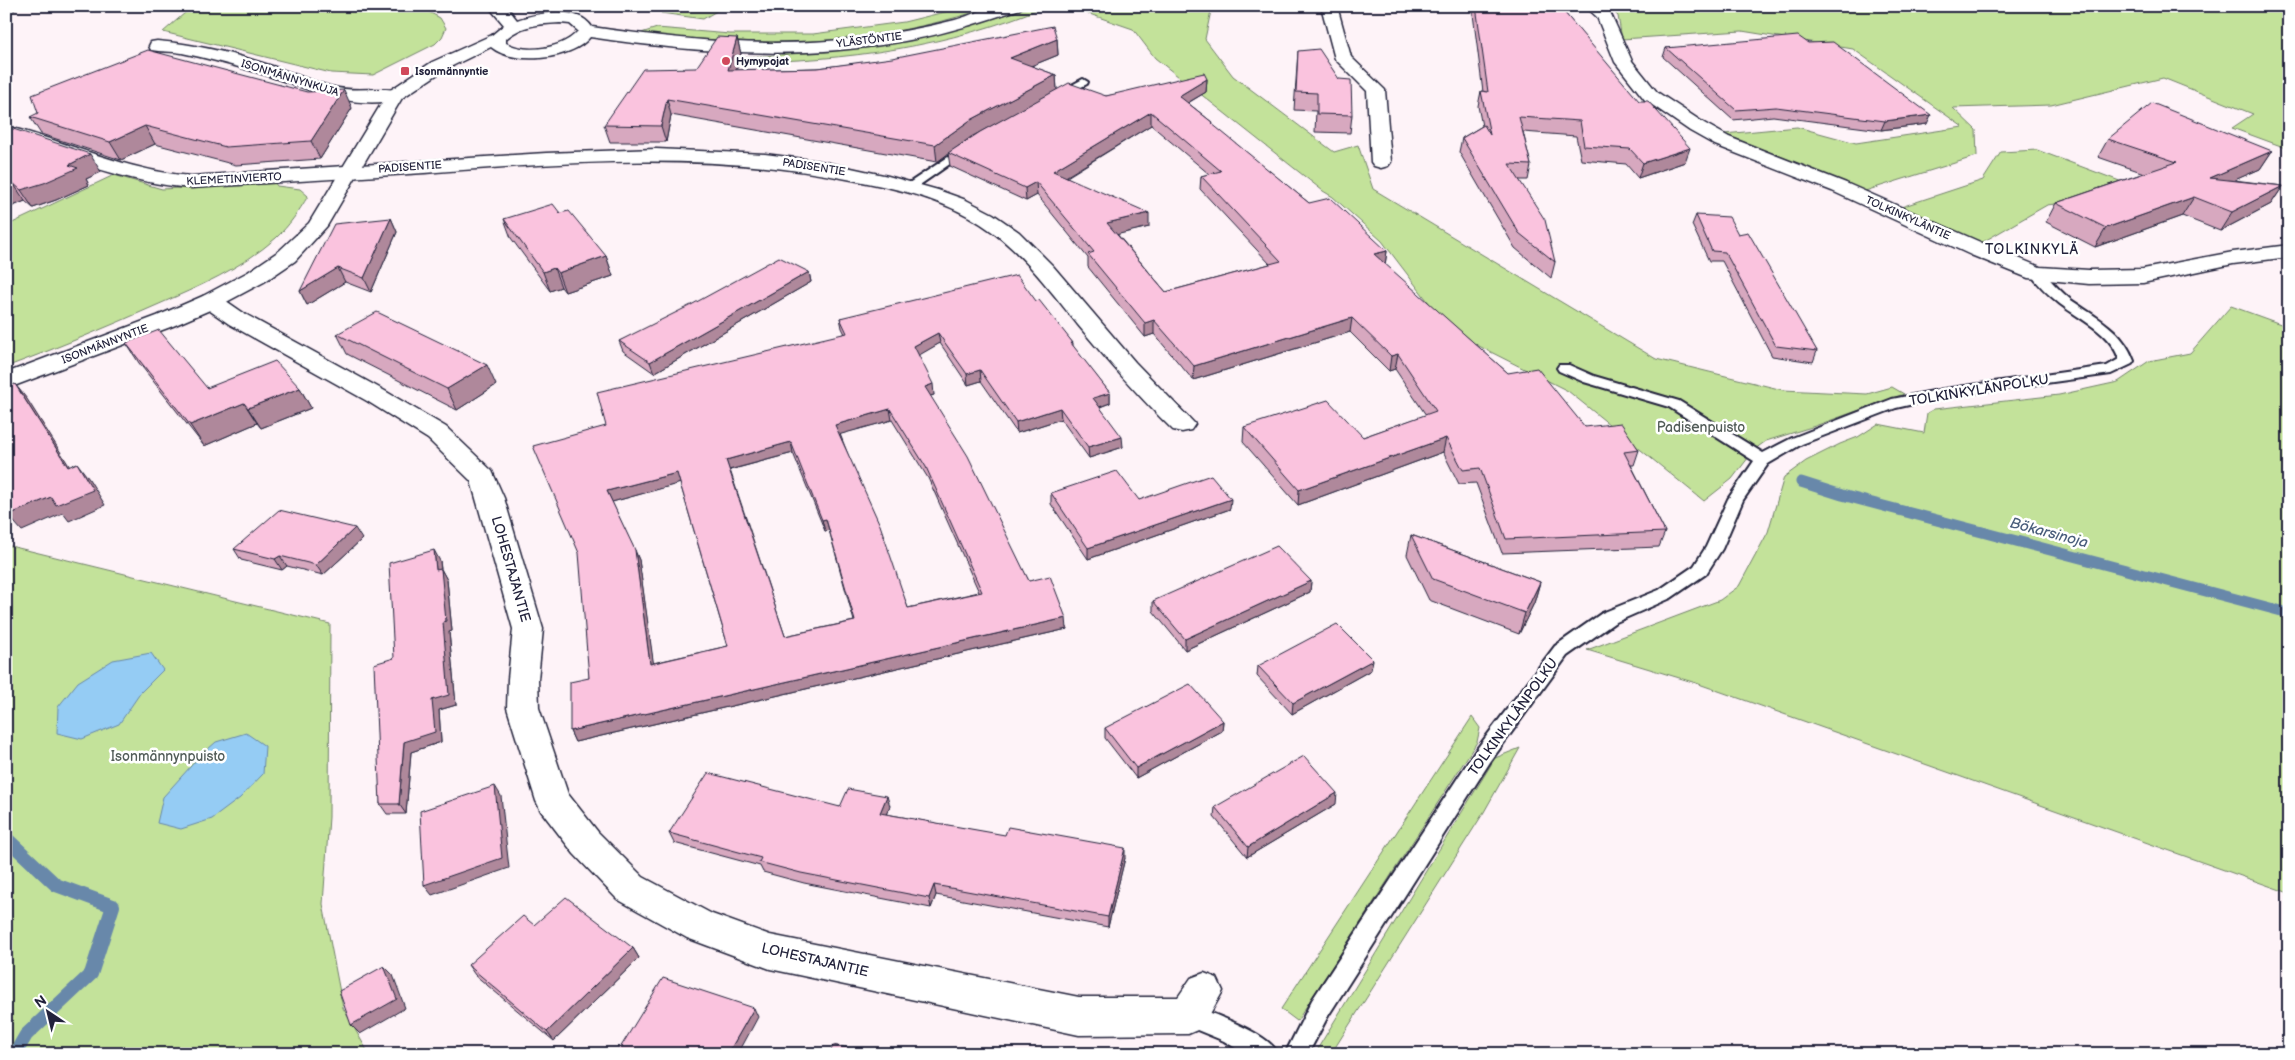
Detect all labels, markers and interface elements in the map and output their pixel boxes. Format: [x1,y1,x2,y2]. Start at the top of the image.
street label: YLÄSTÖNTIE [834,29,903,51]
marker: Hymypojat [720,55,732,67]
place label: Hymypojat [736,55,789,68]
street label: ISONMÄNNYNKUJA [240,56,341,99]
marker: Isonmännyntie [399,65,411,77]
place label: Isonmännyntie [415,65,488,78]
street label: PADISENTIE [781,156,847,178]
street label: PADISENTIE [378,158,442,176]
street label: KLEMETINVIERTO [186,170,282,188]
street label: TOLKINKYLÄNTIE [1864,193,1953,243]
district label: TOLKINKYLÄ [1985,241,2079,258]
street label: ISONMÄNNYNTIE [60,321,150,366]
street label: TOLKINKYLÄNPOLKU [1908,371,2050,409]
park label: Padisenpuisto [1657,419,1745,436]
water label: Bökarsinoja [2008,513,2090,553]
street label: LOHESTAJANTIE [488,514,534,624]
street label: TOLKINKYLÄNPOLKU [1465,655,1561,779]
park label: Isonmännynpuisto [111,748,225,765]
street label: LOHESTAJANTIE [760,939,870,981]
north arrow [22,988,72,1038]
text: N [32,992,50,1012]

